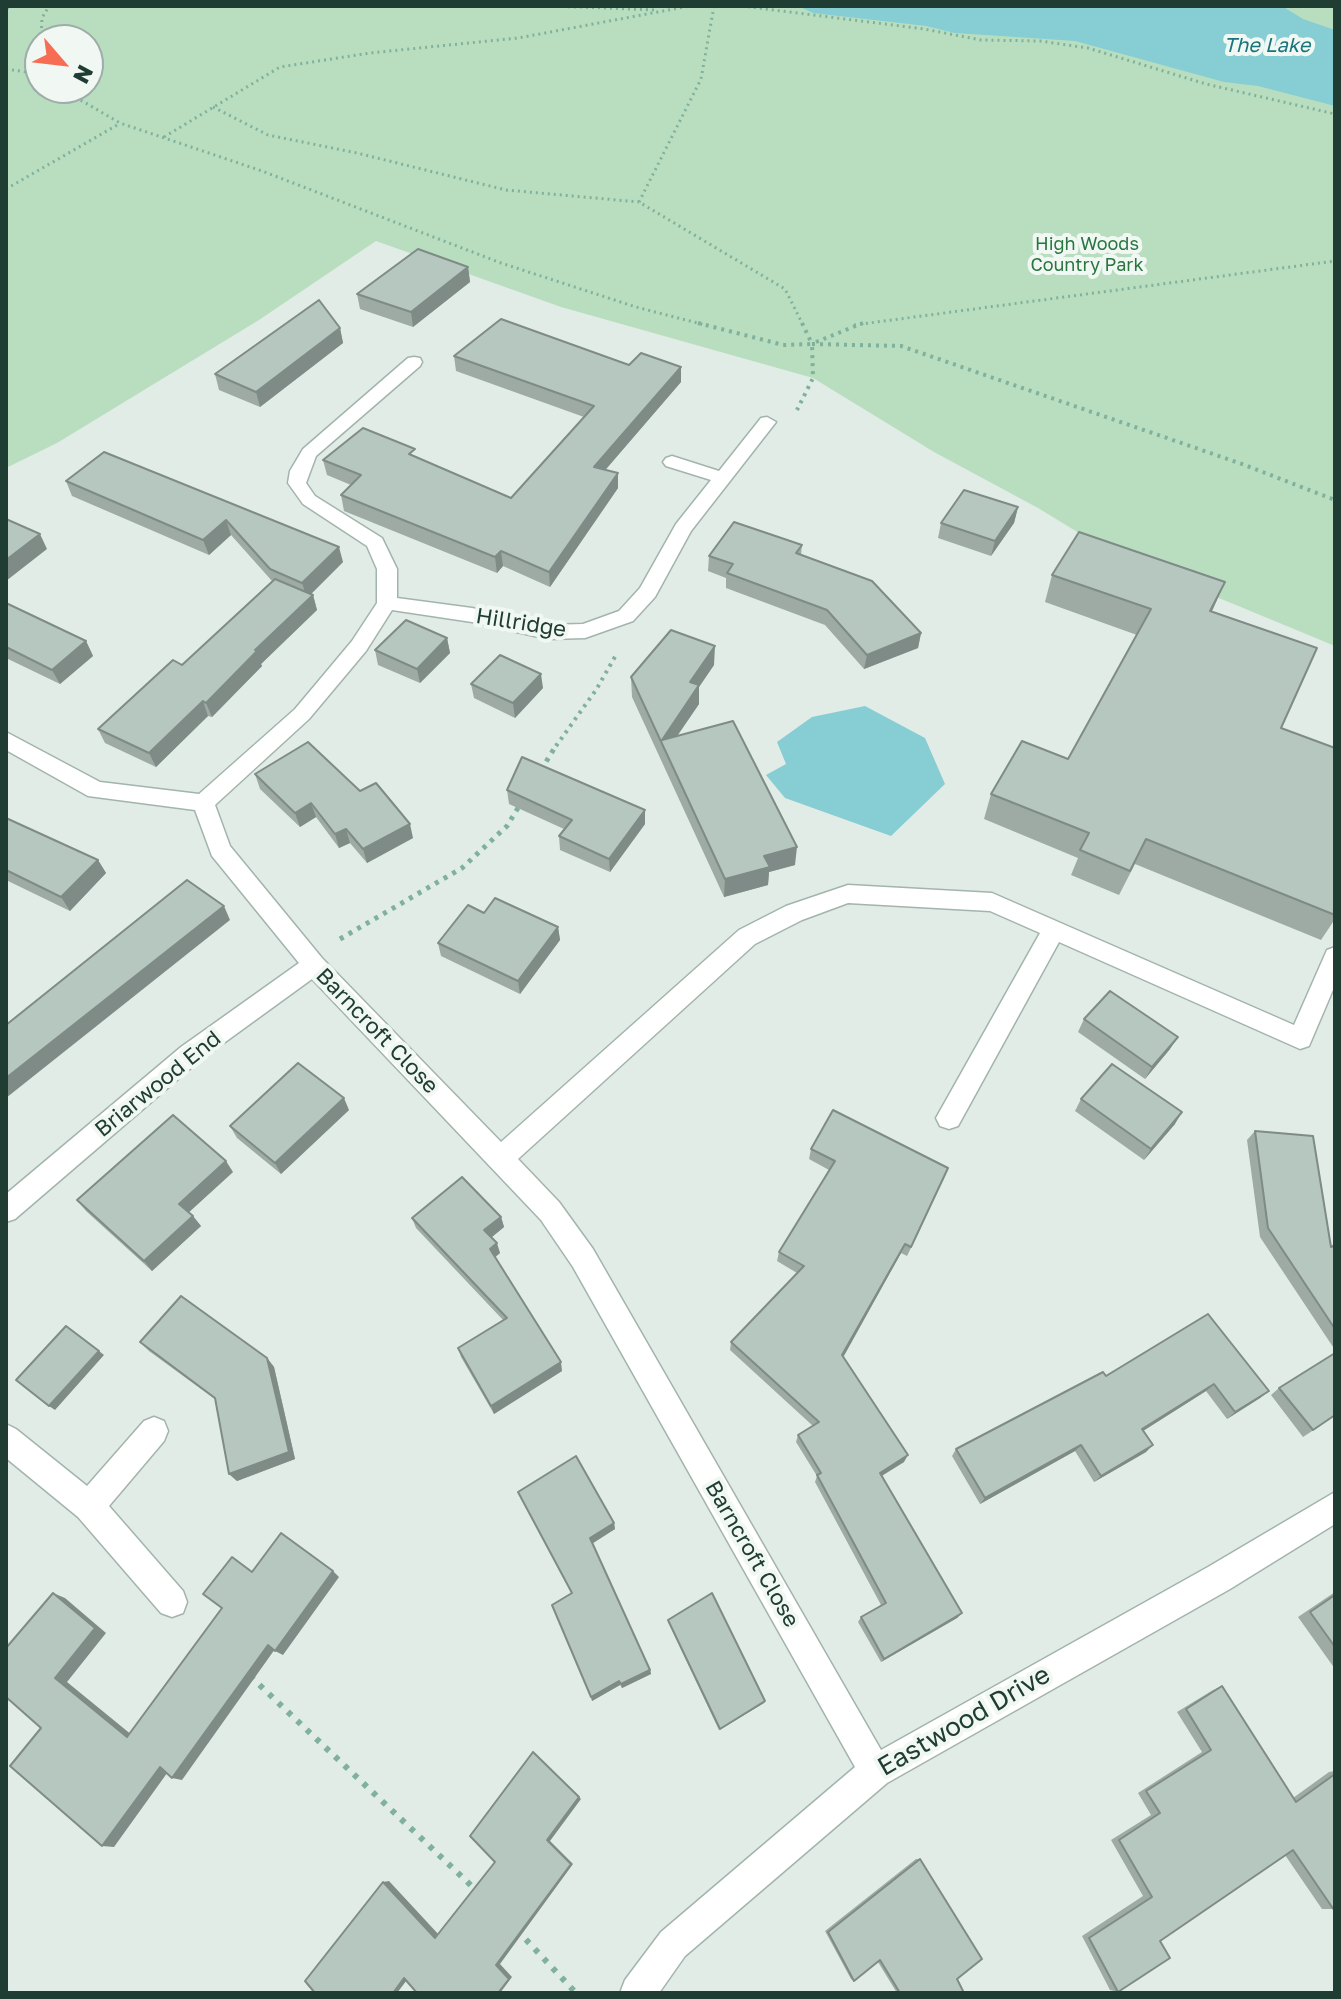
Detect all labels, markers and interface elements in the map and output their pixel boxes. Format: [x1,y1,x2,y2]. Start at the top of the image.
north arrow [24,24,104,104]
water label: The Lake [1224,34,1310,58]
text: N [68,61,100,88]
park label: High Woods Country Park [1030,233,1144,276]
street label: Hillridge [474,603,568,643]
street label: Barncroft Close [310,963,444,1099]
street label: Briarwood End [90,1025,226,1143]
street label: Barncroft Close [699,1476,805,1632]
street label: Eastwood Drive [872,1659,1056,1783]

